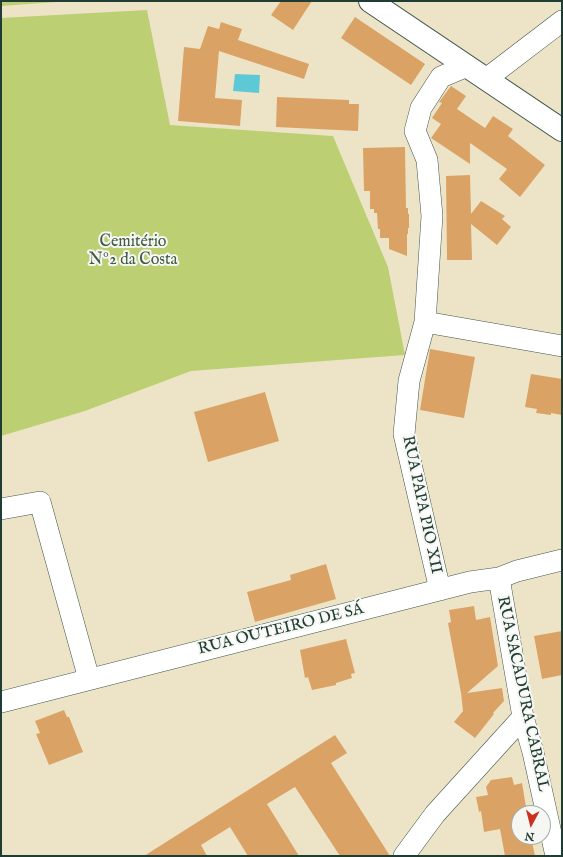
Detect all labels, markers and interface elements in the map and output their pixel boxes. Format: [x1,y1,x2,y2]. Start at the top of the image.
park label: Cemitério Nº2 da Costa [89,233,177,271]
street label: RUA PAPA PIO XII [397,434,445,576]
street label: RUA SACADURA CABRAL [492,595,552,793]
street label: RUA OUTEIRO DE SÁ [196,600,366,660]
north arrow [511,805,551,845]
text: N [524,828,535,843]

